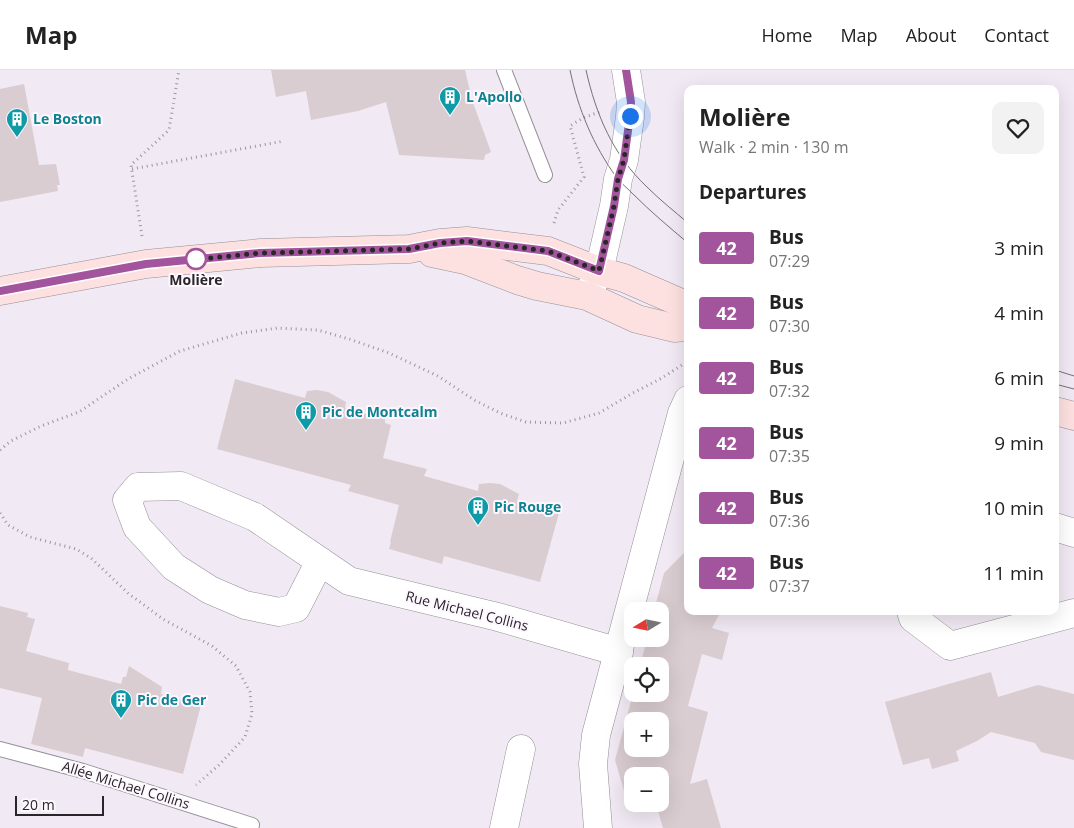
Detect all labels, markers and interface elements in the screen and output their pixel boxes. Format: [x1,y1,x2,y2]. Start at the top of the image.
text: Map [25,18,77,51]
text: Home [762,23,812,47]
text: Map [840,23,878,47]
text: About [906,23,956,47]
text: Contact [984,23,1049,47]
building icon: L'Apollo [438,85,462,116]
place label: L'Apollo [466,87,522,106]
text: Molière [699,100,790,133]
button: heart [992,102,1044,154]
your location [618,104,643,129]
building icon: Le Boston [5,107,29,138]
place label: Le Boston [33,109,102,128]
text: Walk · 2 min · 130 m [699,136,849,158]
text: Departures [699,179,806,205]
text: Bus [769,224,804,250]
text: 3 min [994,235,1044,261]
text: 42 [716,236,737,260]
marker: Molière [185,248,207,270]
text: 07:29 [769,250,810,272]
place label: Molière [169,270,223,289]
text: Bus [769,289,804,315]
text: 4 min [994,300,1044,326]
text: 42 [716,301,737,325]
text: 07:30 [769,315,810,337]
text: Bus [769,354,804,380]
text: 6 min [994,365,1044,391]
text: 42 [716,366,737,390]
text: 07:32 [769,380,810,402]
building icon: Pic de Montcalm [294,400,318,431]
place label: Pic de Montcalm [322,402,438,421]
text: Bus [769,419,804,445]
text: 9 min [994,430,1044,456]
text: 42 [716,431,737,455]
text: 07:35 [769,445,810,467]
text: Bus [769,484,804,510]
building icon: Pic Rouge [466,495,490,526]
text: 10 min [983,495,1044,521]
text: 42 [716,496,737,520]
place label: Pic Rouge [494,497,561,516]
text: 07:36 [769,510,810,532]
text: Bus [769,549,804,575]
text: 11 min [983,560,1044,586]
text: 42 [716,561,737,585]
text: 07:37 [769,575,810,597]
street label: Rue Michael Collins [404,586,531,635]
north arrow [624,602,669,648]
map controls [624,602,669,812]
button: locate [624,657,669,702]
building icon: Pic de Ger [109,688,133,719]
place label: Pic de Ger [137,690,207,709]
button: + [624,712,669,757]
street label: Allée Michael Collins [60,756,193,813]
button: − [624,767,669,812]
scale bar [15,793,104,816]
text: 20 m [22,795,55,814]

